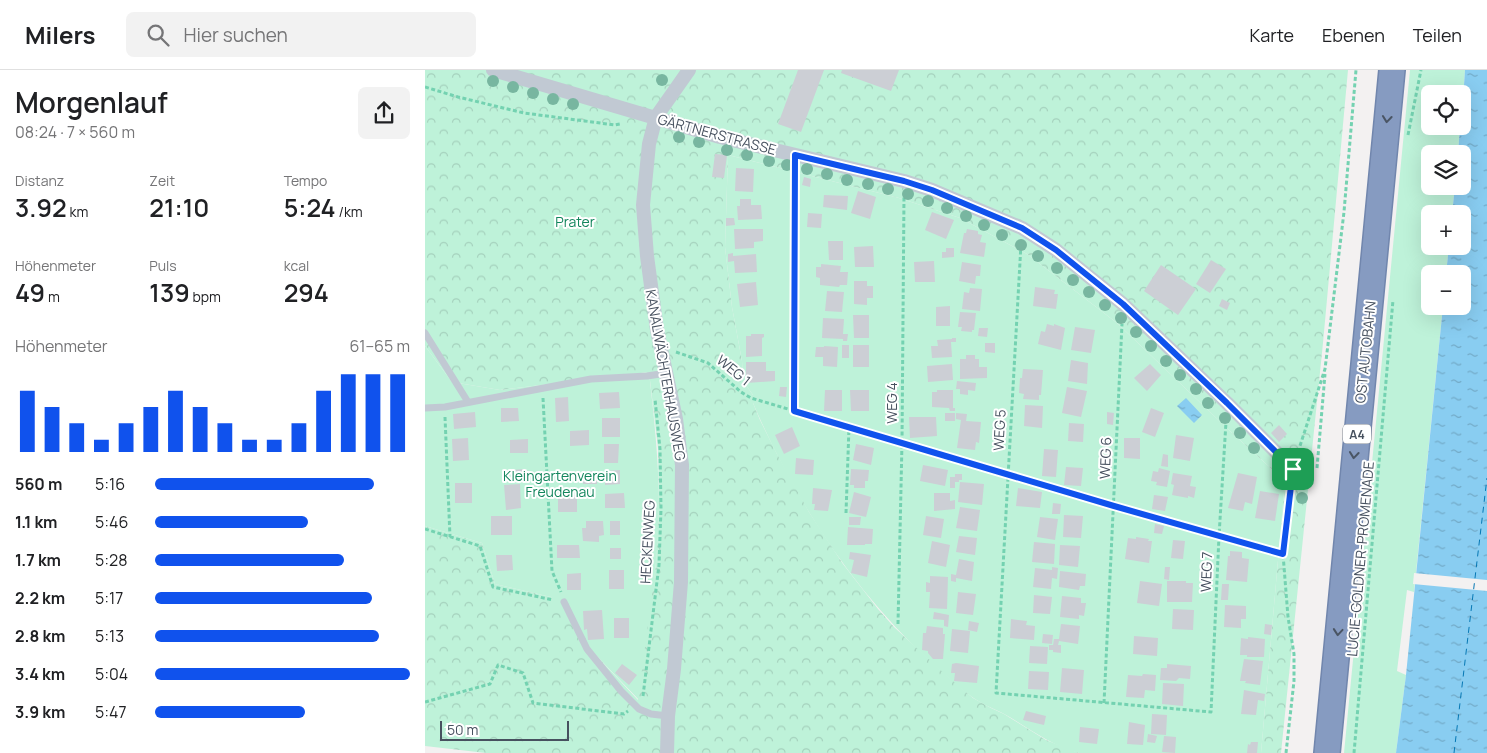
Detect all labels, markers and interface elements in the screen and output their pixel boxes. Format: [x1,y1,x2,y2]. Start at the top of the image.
search box [126,12,476,57]
text: Milers [25,18,96,51]
icon: search [144,21,172,49]
text: Hier suchen [184,22,288,48]
text: Karte [1250,23,1294,47]
text: Ebenen [1322,23,1385,47]
text: Teilen [1413,23,1462,47]
text: Morgenlauf [15,83,168,121]
map controls [1421,85,1471,315]
button: locate [1421,85,1471,135]
button: share [358,87,410,139]
street label: GÄRTNERSTRASSE [656,109,778,159]
one-way arrow [1382,115,1393,123]
text: 08:24 · 7 × 560 m [15,121,135,143]
button: layers [1421,145,1471,195]
text: Distanz [15,171,64,190]
text: Zeit [149,171,175,190]
text: Tempo [284,171,327,190]
text: 3.92 [15,190,67,225]
text: 21:10 [149,190,209,225]
text: 5:24 [284,190,336,225]
text: km [67,202,88,221]
text: /km [336,202,363,221]
button: + [1421,205,1471,255]
park label: Prater [555,212,595,231]
text: Höhenmeter [15,256,96,275]
text: Puls [149,256,177,275]
text: kcal [284,256,309,275]
button: − [1421,265,1471,315]
text: 49 [15,275,45,310]
text: 139 [149,275,190,310]
text: 294 [284,275,329,310]
text: m [45,287,60,306]
text: bpm [190,287,221,306]
street label: KANALWÄCHTERHAUSWEG [642,288,690,462]
street label: OST AUTOBAHN [1350,300,1380,404]
text: Höhenmeter [15,335,108,357]
text: 61–65 m [349,335,410,357]
street label: WEG 1 [713,350,755,390]
street label: WEG 4 [882,382,901,424]
street label: WEG 5 [988,409,1010,451]
road number: A4 [1343,424,1371,444]
street label: WEG 6 [1095,437,1115,479]
pin [1272,448,1314,490]
one-way arrow [1349,452,1360,460]
icon: arrive [1279,455,1307,483]
street label: LUCIE-GOLDNER-PROMENADE [1342,461,1378,657]
park label: Kleingartenverein Freudenau [503,466,617,501]
text: 560 m [15,473,62,495]
text: 5:16 [95,473,125,495]
street label: HECKENWEG [635,500,659,584]
text: 1.1 km [15,511,58,533]
text: 5:46 [95,511,128,533]
text: 1.7 km [15,549,61,571]
text: 5:28 [95,549,127,571]
street label: WEG 7 [1196,552,1216,592]
text: 2.2 km [15,587,65,609]
text: 5:17 [95,587,123,609]
text: 2.8 km [15,625,65,647]
text: 5:13 [95,625,124,647]
one-way arrow [1333,628,1344,636]
text: 3.4 km [15,663,65,685]
text: 5:04 [95,663,128,685]
text: 3.9 km [15,701,65,723]
text: 5:47 [95,701,127,723]
scale bar [440,718,569,741]
text: 50 m [447,720,478,739]

